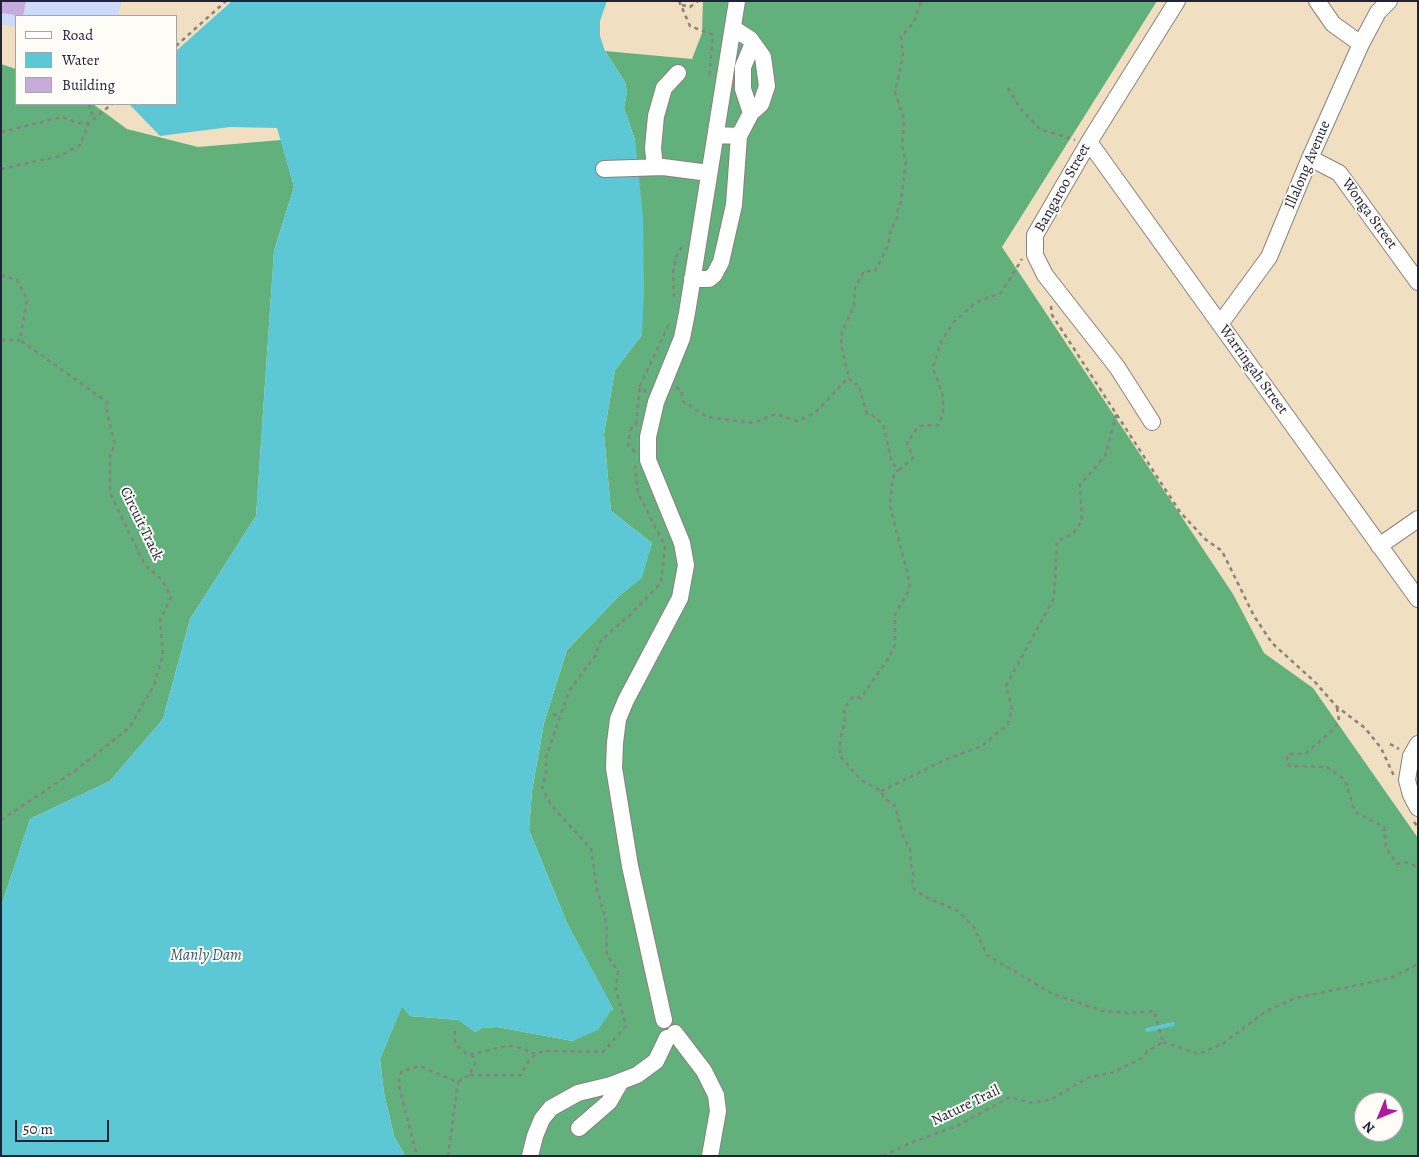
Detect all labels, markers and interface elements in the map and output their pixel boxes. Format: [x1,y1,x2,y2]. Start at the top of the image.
legend [15,15,178,105]
text: Road [62,25,93,45]
text: Water [62,50,99,70]
text: Building [62,75,115,95]
street label: Illalong Avenue [1281,118,1335,212]
street label: Bangaroo Street [1031,140,1095,236]
street label: Wonga Street [1337,175,1401,253]
street label: Warringah Street [1215,322,1291,418]
street label: Circuit Track [115,484,167,564]
water label: Manly Dam [170,946,242,966]
street label: Nature Trail [929,1082,1003,1130]
north arrow [1354,1092,1404,1142]
scale bar [18,1110,111,1142]
text: N [1358,1117,1379,1138]
text: 50 m [23,1119,53,1139]

